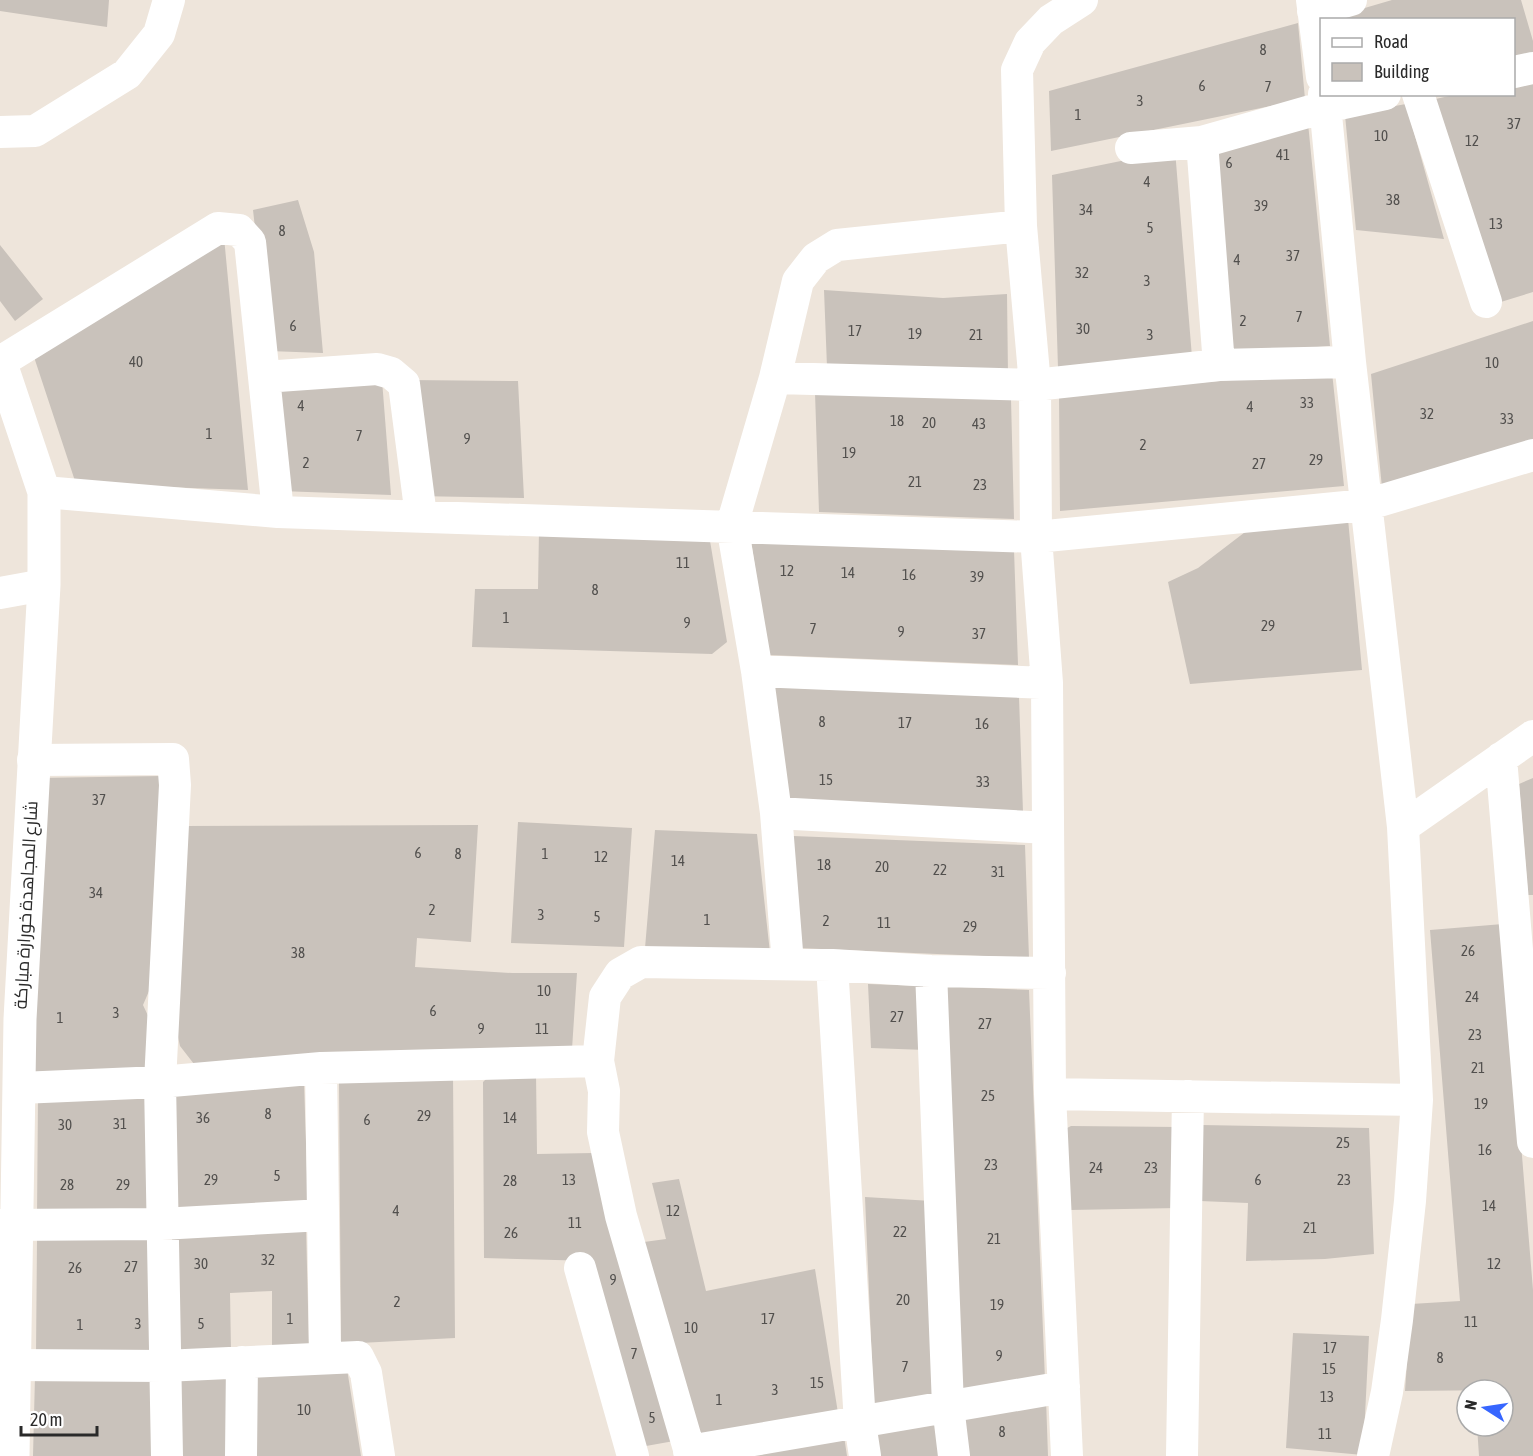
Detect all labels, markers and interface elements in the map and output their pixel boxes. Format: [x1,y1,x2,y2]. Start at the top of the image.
legend [1320,18,1515,96]
text: Road [1374,31,1408,52]
house number: 8 [1259,41,1267,58]
text: Building [1374,61,1429,82]
house number: 6 [1198,77,1206,94]
house number: 7 [1264,78,1272,95]
house number: 3 [1136,92,1144,109]
house number: 1 [1074,106,1082,123]
house number: 37 [1507,115,1521,132]
house number: 10 [1374,127,1388,144]
house number: 12 [1465,132,1479,149]
house number: 41 [1276,146,1290,163]
house number: 6 [1225,154,1233,171]
house number: 4 [1143,173,1151,190]
house number: 38 [1386,191,1400,208]
house number: 39 [1254,197,1268,214]
house number: 34 [1079,201,1093,218]
house number: 13 [1489,215,1503,232]
house number: 5 [1146,219,1154,236]
house number: 8 [278,222,286,239]
house number: 37 [1286,247,1300,264]
house number: 4 [1233,251,1241,268]
house number: 32 [1075,264,1089,281]
house number: 3 [1143,272,1151,289]
house number: 7 [1295,308,1303,325]
house number: 2 [1239,312,1247,329]
house number: 6 [289,317,297,334]
house number: 30 [1076,320,1090,337]
house number: 17 [848,322,862,339]
house number: 19 [908,325,922,342]
house number: 21 [969,326,983,343]
house number: 3 [1146,326,1154,343]
house number: 40 [129,353,143,370]
house number: 10 [1485,354,1499,371]
house number: 33 [1300,394,1314,411]
house number: 4 [297,397,305,414]
house number: 4 [1246,398,1254,415]
house number: 32 [1420,405,1434,422]
house number: 33 [1500,410,1514,427]
house number: 18 [890,412,904,429]
house number: 20 [922,414,936,431]
house number: 43 [972,415,986,432]
house number: 1 [205,425,213,442]
house number: 7 [355,427,363,444]
house number: 9 [463,430,471,447]
house number: 2 [1139,436,1147,453]
house number: 19 [842,444,856,461]
house number: 29 [1309,451,1323,468]
house number: 2 [302,454,310,471]
house number: 27 [1252,455,1266,472]
house number: 21 [908,473,922,490]
house number: 23 [973,476,987,493]
house number: 11 [676,554,690,571]
house number: 12 [780,562,794,579]
house number: 14 [841,564,855,581]
house number: 16 [902,566,916,583]
house number: 39 [970,568,984,585]
house number: 8 [591,581,599,598]
house number: 1 [502,609,510,626]
house number: 9 [683,614,691,631]
house number: 29 [1261,617,1275,634]
house number: 7 [809,620,817,637]
house number: 9 [897,623,905,640]
house number: 37 [972,625,986,642]
house number: 8 [818,713,826,730]
house number: 17 [898,714,912,731]
house number: 16 [975,715,989,732]
house number: 15 [819,771,833,788]
house number: 33 [976,773,990,790]
house number: 37 [92,791,106,808]
street label: شارع المجاهدة خورارة مباركة [10,800,43,1010]
house number: 6 [414,844,422,861]
house number: 8 [454,845,462,862]
house number: 1 [541,845,549,862]
house number: 12 [594,848,608,865]
house number: 14 [671,852,685,869]
house number: 18 [817,856,831,873]
house number: 20 [875,858,889,875]
house number: 22 [933,861,947,878]
house number: 31 [991,863,1005,880]
house number: 34 [89,884,103,901]
house number: 2 [428,901,436,918]
house number: 3 [537,906,545,923]
house number: 5 [593,908,601,925]
house number: 1 [703,911,711,928]
house number: 2 [822,912,830,929]
house number: 11 [877,914,891,931]
house number: 29 [963,918,977,935]
house number: 26 [1461,942,1475,959]
house number: 38 [291,944,305,961]
house number: 10 [537,982,551,999]
house number: 24 [1465,988,1479,1005]
house number: 6 [429,1002,437,1019]
house number: 3 [112,1004,120,1021]
house number: 27 [890,1008,904,1025]
house number: 1 [56,1009,64,1026]
house number: 27 [978,1015,992,1032]
house number: 9 [477,1020,485,1037]
house number: 11 [535,1020,549,1037]
house number: 23 [1468,1026,1482,1043]
house number: 21 [1471,1059,1485,1076]
house number: 25 [981,1087,995,1104]
house number: 19 [1474,1095,1488,1112]
house number: 8 [264,1105,272,1122]
house number: 29 [417,1107,431,1124]
house number: 36 [196,1109,210,1126]
house number: 14 [503,1109,517,1126]
house number: 6 [363,1111,371,1128]
house number: 31 [113,1115,127,1132]
house number: 30 [58,1116,72,1133]
house number: 25 [1336,1134,1350,1151]
house number: 16 [1478,1141,1492,1158]
house number: 23 [984,1156,998,1173]
house number: 24 [1089,1159,1103,1176]
house number: 23 [1144,1159,1158,1176]
house number: 5 [273,1167,281,1184]
house number: 29 [204,1171,218,1188]
house number: 13 [562,1171,576,1188]
house number: 6 [1254,1171,1262,1188]
house number: 23 [1337,1171,1351,1188]
house number: 28 [503,1172,517,1189]
house number: 28 [60,1176,74,1193]
house number: 29 [116,1176,130,1193]
house number: 14 [1482,1197,1496,1214]
house number: 4 [392,1202,400,1219]
house number: 12 [666,1202,680,1219]
house number: 11 [568,1214,582,1231]
house number: 21 [1303,1219,1317,1236]
house number: 22 [893,1223,907,1240]
house number: 26 [504,1224,518,1241]
house number: 21 [987,1230,1001,1247]
house number: 32 [261,1251,275,1268]
house number: 30 [194,1255,208,1272]
house number: 12 [1487,1255,1501,1272]
house number: 27 [124,1258,138,1275]
house number: 26 [68,1259,82,1276]
house number: 9 [609,1271,617,1288]
house number: 20 [896,1291,910,1308]
house number: 2 [393,1293,401,1310]
house number: 19 [990,1296,1004,1313]
house number: 1 [286,1310,294,1327]
house number: 17 [761,1310,775,1327]
house number: 11 [1464,1313,1478,1330]
house number: 3 [134,1315,142,1332]
house number: 5 [197,1315,205,1332]
house number: 1 [76,1316,84,1333]
house number: 10 [684,1319,698,1336]
house number: 17 [1323,1339,1337,1356]
house number: 7 [630,1345,638,1362]
house number: 9 [995,1347,1003,1364]
house number: 8 [1436,1349,1444,1366]
house number: 7 [901,1358,909,1375]
house number: 15 [1322,1360,1336,1377]
house number: 15 [810,1374,824,1391]
north arrow [1455,1378,1515,1438]
house number: 3 [771,1381,779,1398]
house number: 13 [1320,1388,1334,1405]
house number: 1 [715,1391,723,1408]
text: N [1461,1398,1480,1411]
scale bar [21,1399,98,1437]
house number: 10 [297,1401,311,1418]
text: 20 m [30,1409,62,1430]
house number: 5 [648,1409,656,1426]
house number: 8 [998,1423,1006,1440]
house number: 11 [1318,1425,1332,1442]

